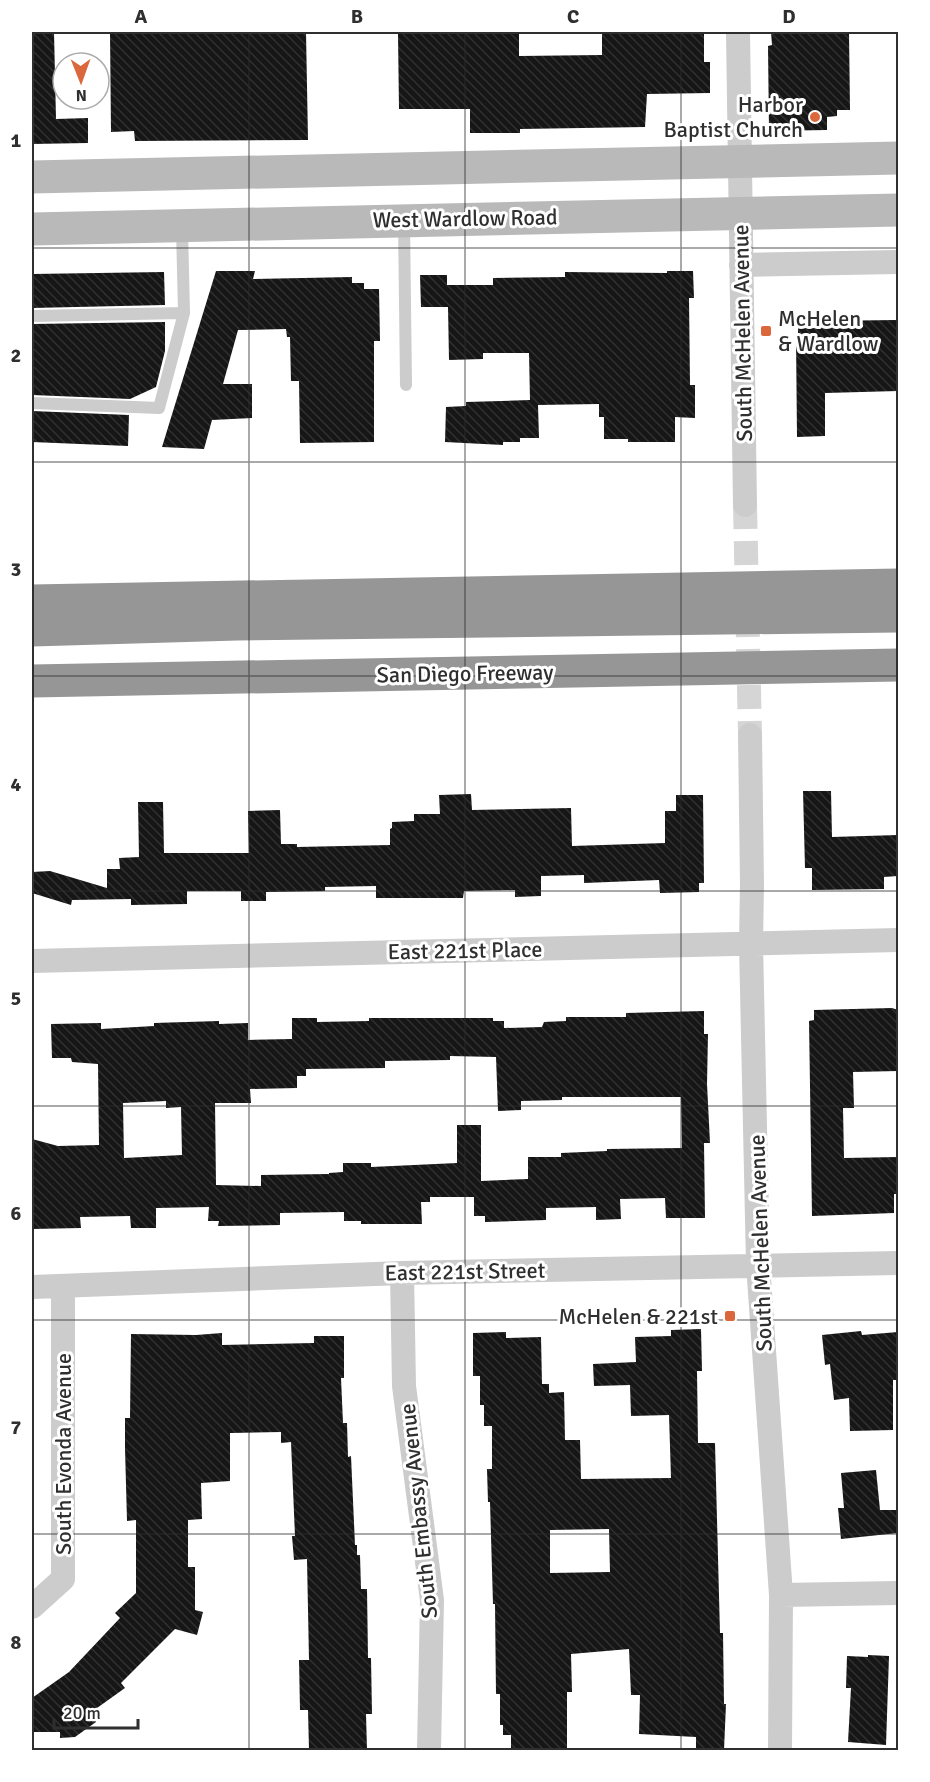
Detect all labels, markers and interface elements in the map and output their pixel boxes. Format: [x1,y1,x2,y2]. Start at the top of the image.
text: A [135,4,148,29]
text: B [351,4,363,29]
text: C [567,4,579,29]
text: D [782,4,796,29]
north arrow [51,51,111,111]
text: N [76,85,87,105]
place label: Harbor Baptist Church [664,91,803,143]
marker: Harbor Baptist Church [808,110,822,124]
text: 1 [11,128,22,153]
street label: West Wardlow Road [372,203,558,234]
street label: South McHelen Avenue [727,224,758,442]
place label: McHelen & Wardlow [778,305,879,357]
marker: McHelen & Wardlow [759,324,773,338]
text: 2 [11,343,21,368]
text: 3 [11,557,21,582]
street label: San Diego Freeway [376,658,554,689]
text: 4 [11,772,22,797]
street label: East 221st Place [387,936,543,965]
text: 5 [11,986,21,1011]
street label: South McHelen Avenue [743,1134,778,1352]
text: 6 [11,1201,22,1226]
street label: East 221st Street [384,1257,546,1286]
place label: McHelen & 221st [558,1303,718,1330]
marker: McHelen & 221st [723,1309,737,1323]
street label: South Evonda Avenue [50,1353,77,1555]
street label: South Embassy Avenue [394,1402,443,1620]
text: 7 [11,1415,22,1440]
text: 8 [11,1630,22,1655]
scale bar [54,1692,138,1730]
text: 20 m [63,1702,101,1724]

